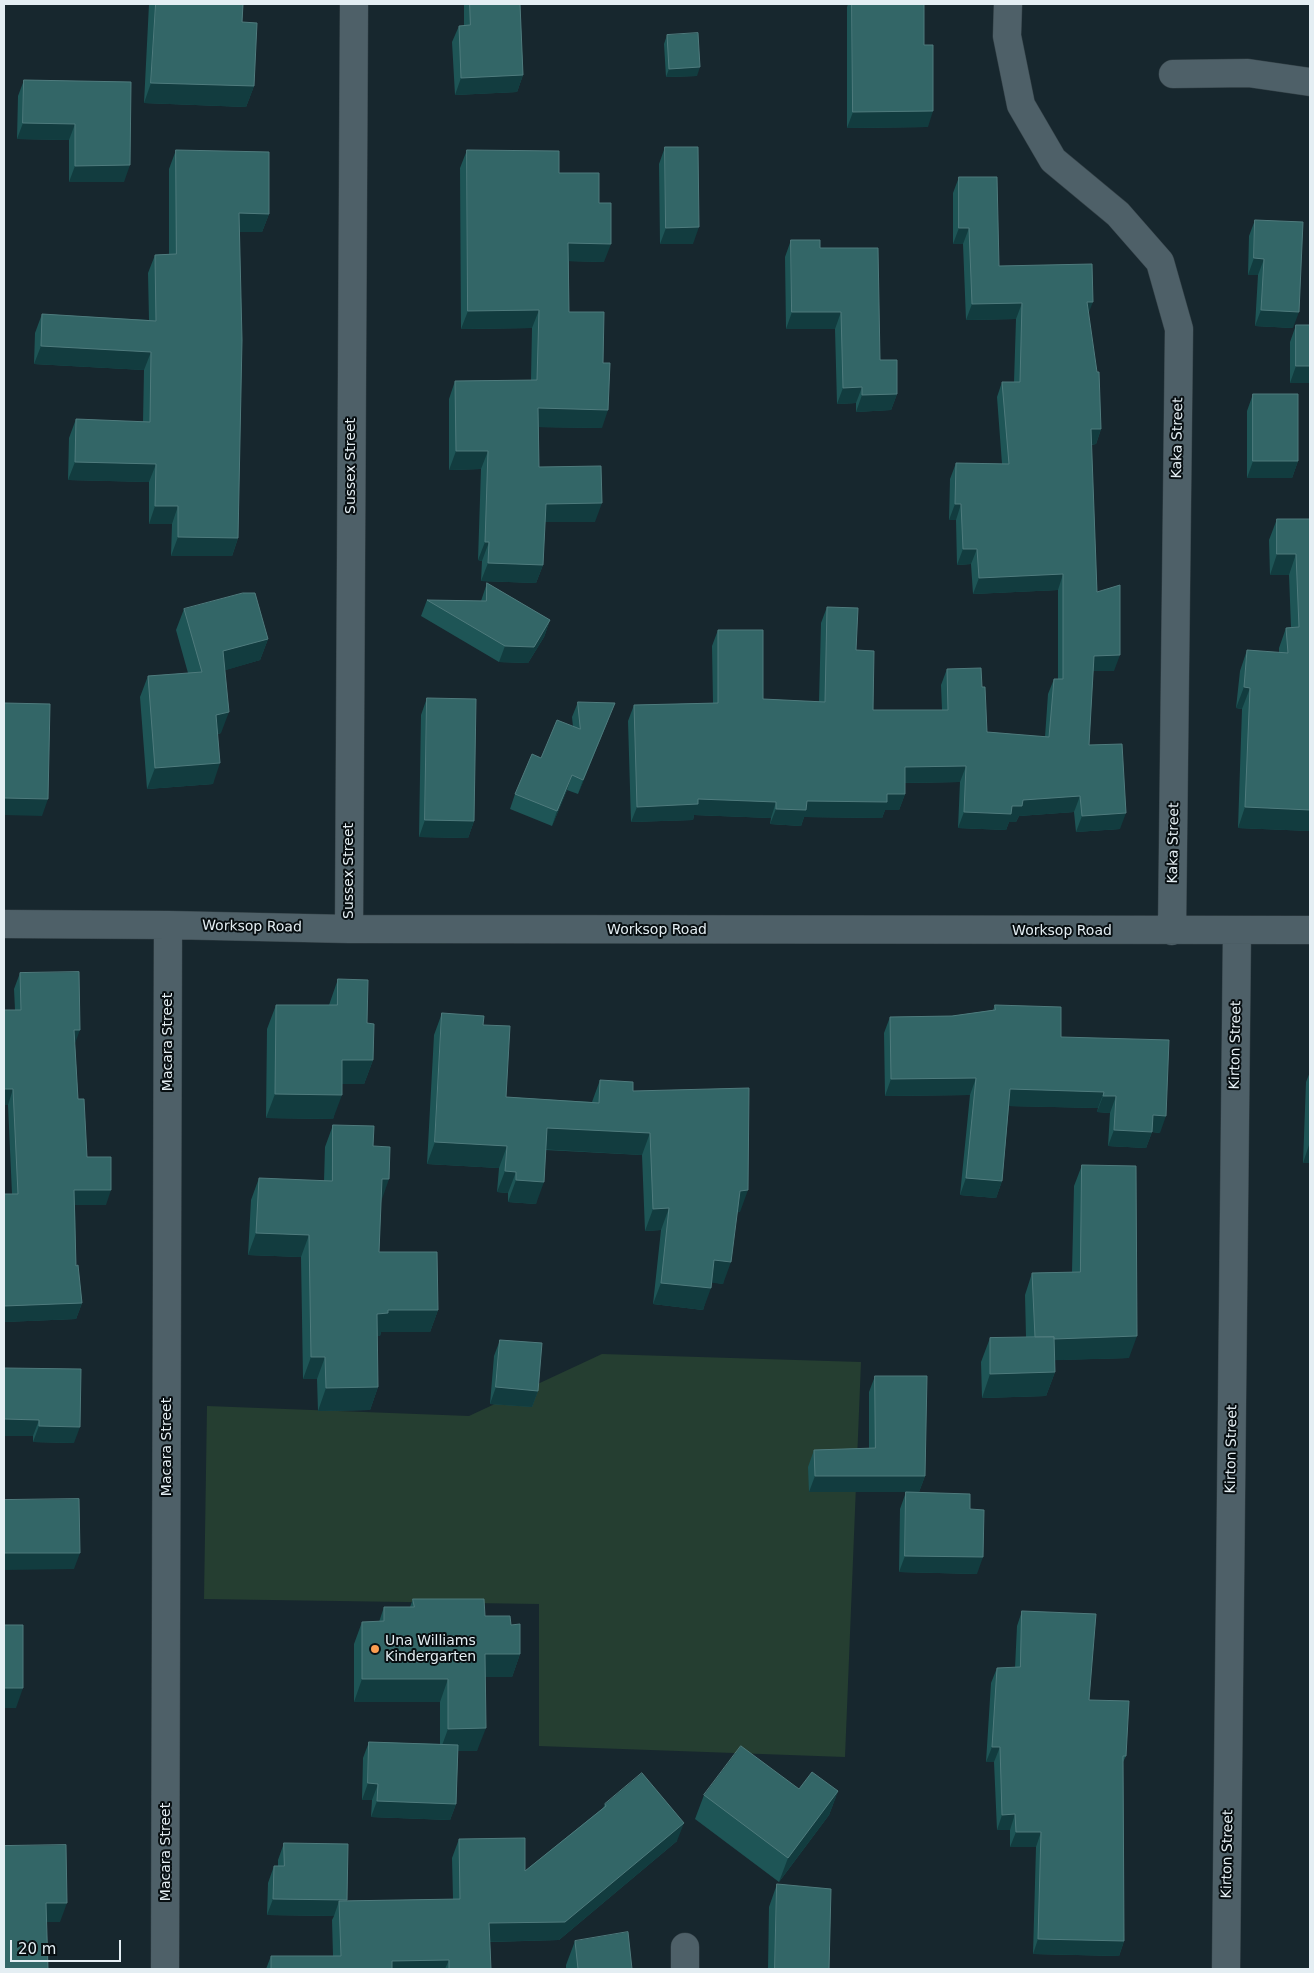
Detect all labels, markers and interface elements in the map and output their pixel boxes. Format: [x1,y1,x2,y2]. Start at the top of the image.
street label: Kaka Street [1169,397,1187,479]
street label: Sussex Street [343,418,359,514]
street label: Kaka Street [1165,802,1183,884]
street label: Sussex Street [341,823,357,919]
street label: Worksop Road [202,918,302,936]
street label: Worksop Road [607,922,707,938]
street label: Worksop Road [1012,923,1112,939]
street label: Macara Street [160,993,176,1091]
street label: Kirton Street [1227,1000,1245,1090]
street label: Macara Street [159,1398,175,1496]
street label: Kirton Street [1223,1404,1241,1494]
place label: Una Williams Kindergarten [385,1633,476,1665]
marker: Una Williams Kindergarten [369,1643,381,1655]
street label: Macara Street [158,1803,174,1901]
street label: Kirton Street [1219,1809,1237,1899]
scale bar [12,1930,124,1962]
text: 20 m [18,1940,56,1958]

